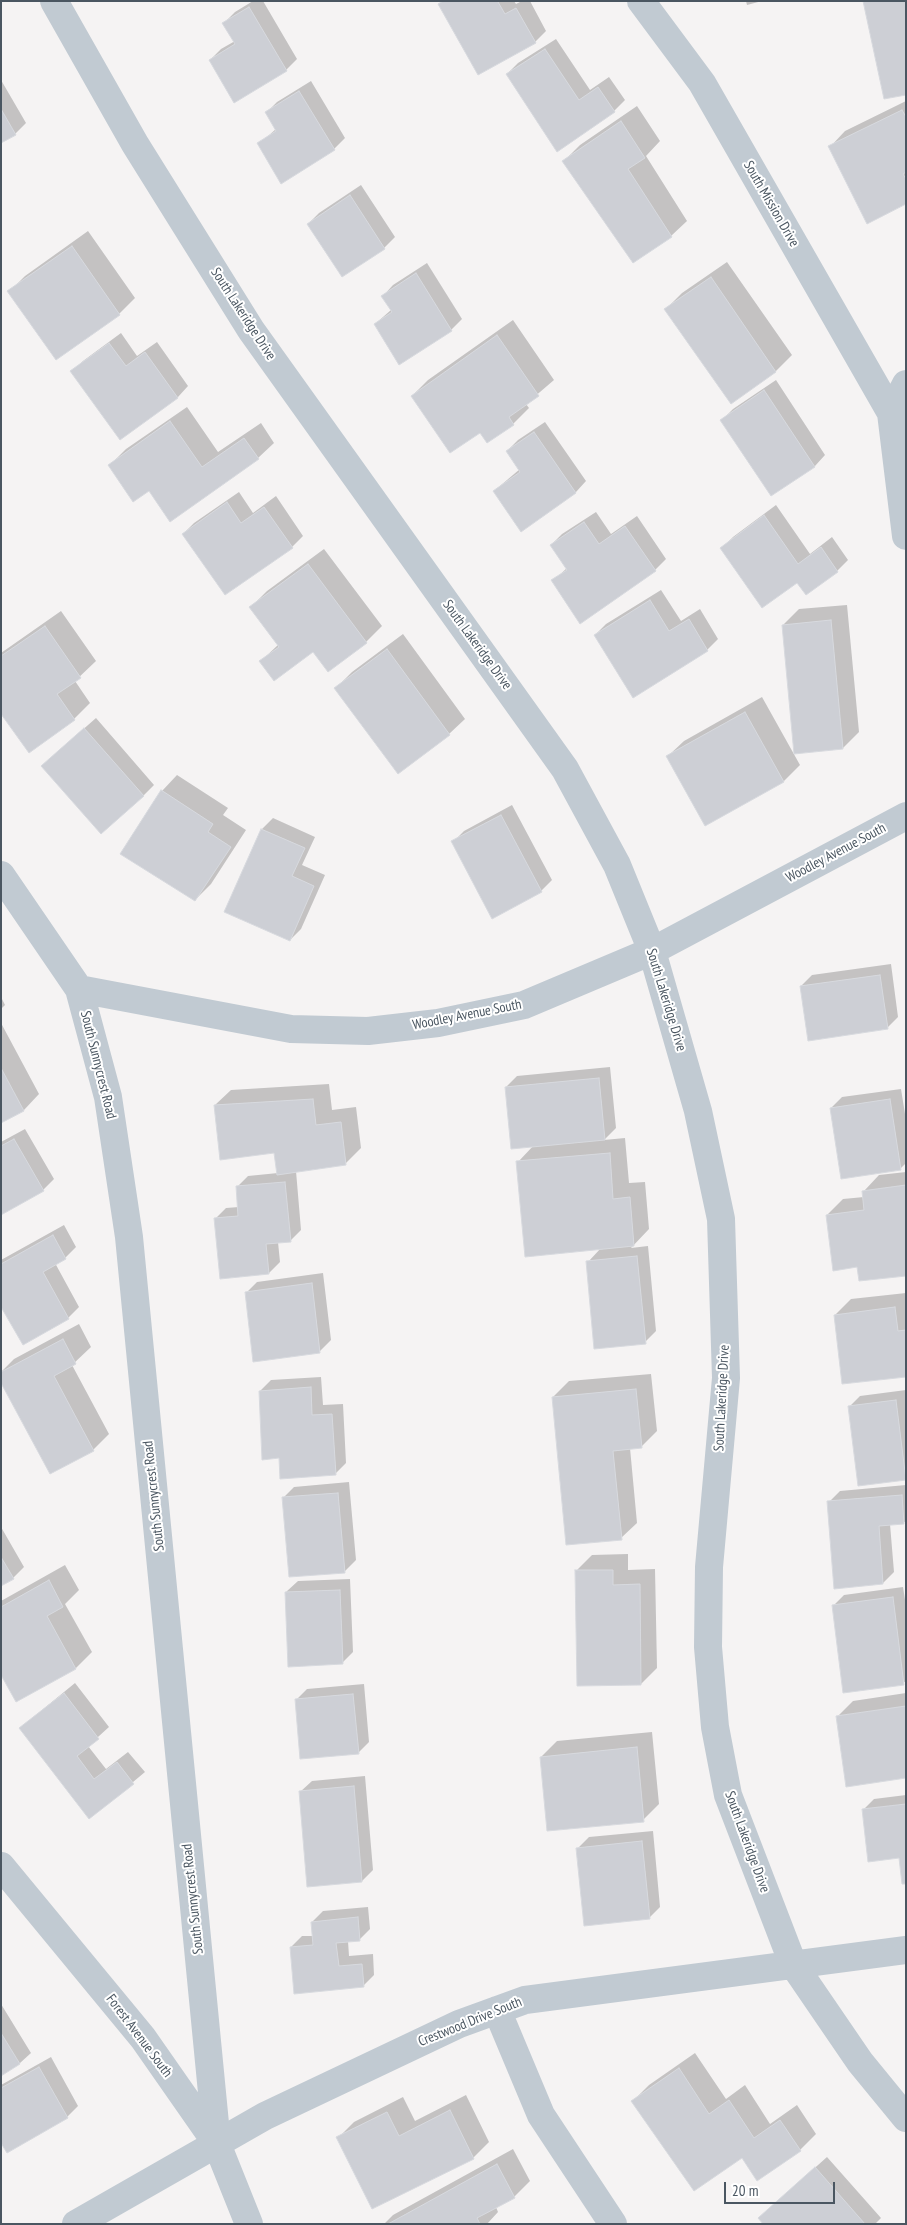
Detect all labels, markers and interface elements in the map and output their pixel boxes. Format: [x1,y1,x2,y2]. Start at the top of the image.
street label: South Mission Drive [740,158,802,250]
street label: South Lakeridge Drive [207,265,279,363]
street label: South Lakeridge Drive [439,597,515,693]
street label: Woodley Avenue South [783,820,889,886]
street label: South Lakeridge Drive [642,947,690,1053]
street label: Woodley Avenue South [411,996,523,1034]
street label: South Sunnycrest Road [76,1009,120,1121]
street label: South Lakeridge Drive [711,1344,733,1452]
street label: South Sunnycrest Road [140,1440,168,1552]
street label: South Lakeridge Drive [721,1789,773,1895]
street label: South Sunnycrest Road [179,1843,207,1955]
street label: Forest Avenue South [102,1991,176,2081]
street label: Crestwood Drive South [416,1994,524,2050]
scale bar [727,2172,838,2204]
text: 20 m [732,2181,758,2200]

